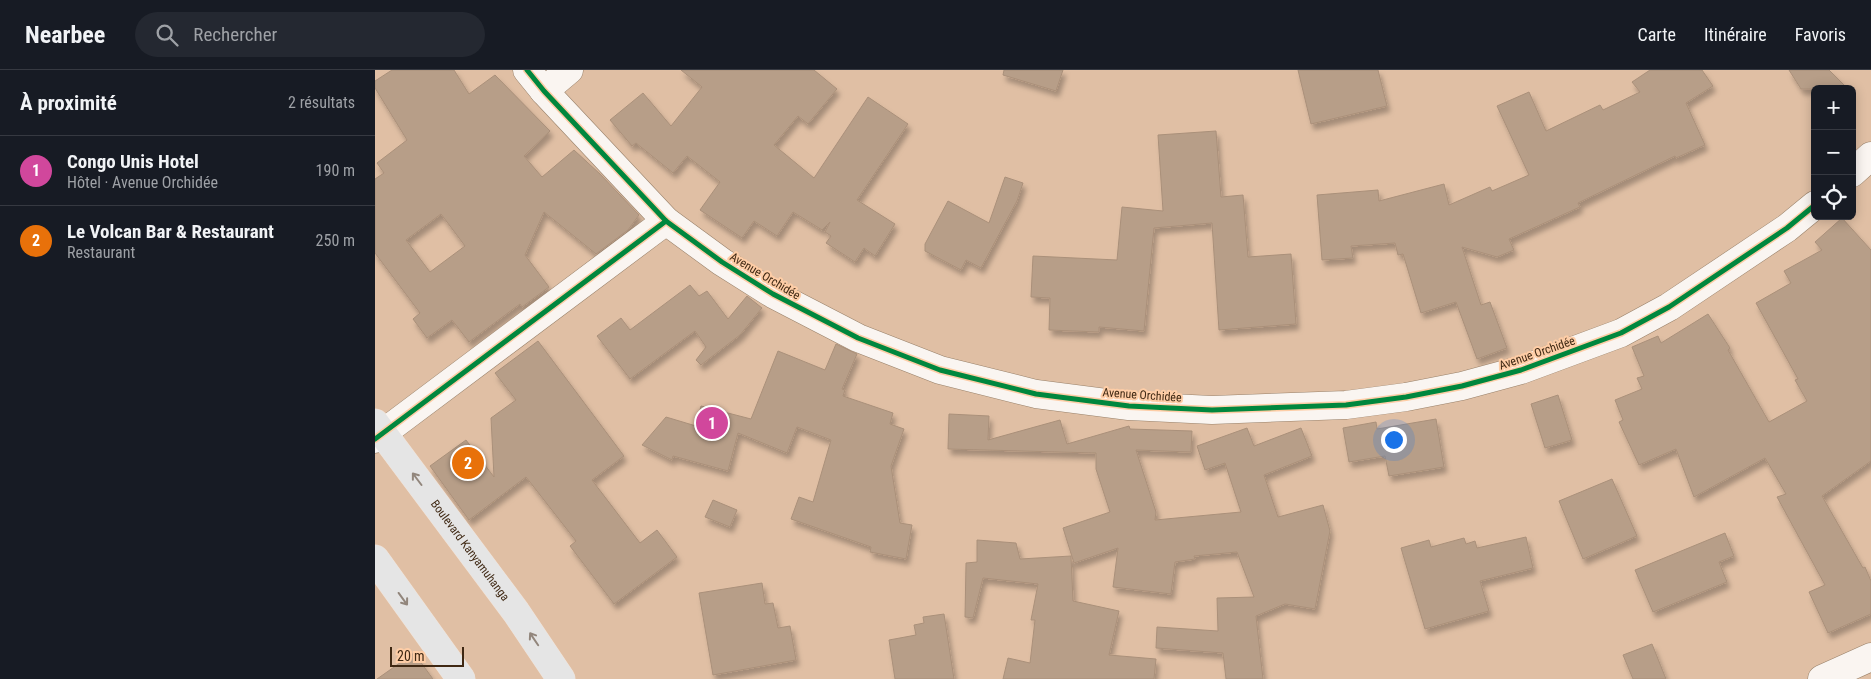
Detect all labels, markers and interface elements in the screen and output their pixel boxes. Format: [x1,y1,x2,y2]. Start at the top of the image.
search box [135,12,485,57]
text: Nearbee [25,21,105,49]
icon: search [153,21,181,49]
text: Rechercher [193,23,277,46]
text: Carte [1637,24,1676,45]
text: Itinéraire [1704,24,1767,45]
text: Favoris [1795,24,1846,45]
map controls [1811,85,1856,220]
button: + [1811,85,1856,130]
text: À proximité [20,91,117,115]
text: 2 résultats [288,93,355,112]
button: − [1811,130,1856,175]
text: Congo Unis Hotel [67,150,199,173]
text: 1 [32,161,40,180]
text: 190 m [316,161,355,180]
text: Hôtel · Avenue Orchidée [67,173,218,192]
button: locate [1811,175,1856,220]
text: Le Volcan Bar & Restaurant [67,220,274,243]
text: 2 [32,231,40,250]
text: 250 m [316,231,355,250]
text: Restaurant [67,243,135,262]
street label: Avenue Orchidée [727,250,803,303]
street label: Avenue Orchidée [1497,333,1577,373]
street label: Avenue Orchidée [1102,385,1182,405]
pin: 1 [696,404,728,442]
your location [1381,427,1407,453]
pin: 2 [452,444,484,482]
one-way arrow [412,472,422,486]
street label: Boulevard Kanyamuhanga [428,497,512,604]
one-way arrow [398,591,409,605]
one-way arrow [529,632,539,646]
scale bar [390,644,464,667]
text: 20 m [397,648,425,664]

